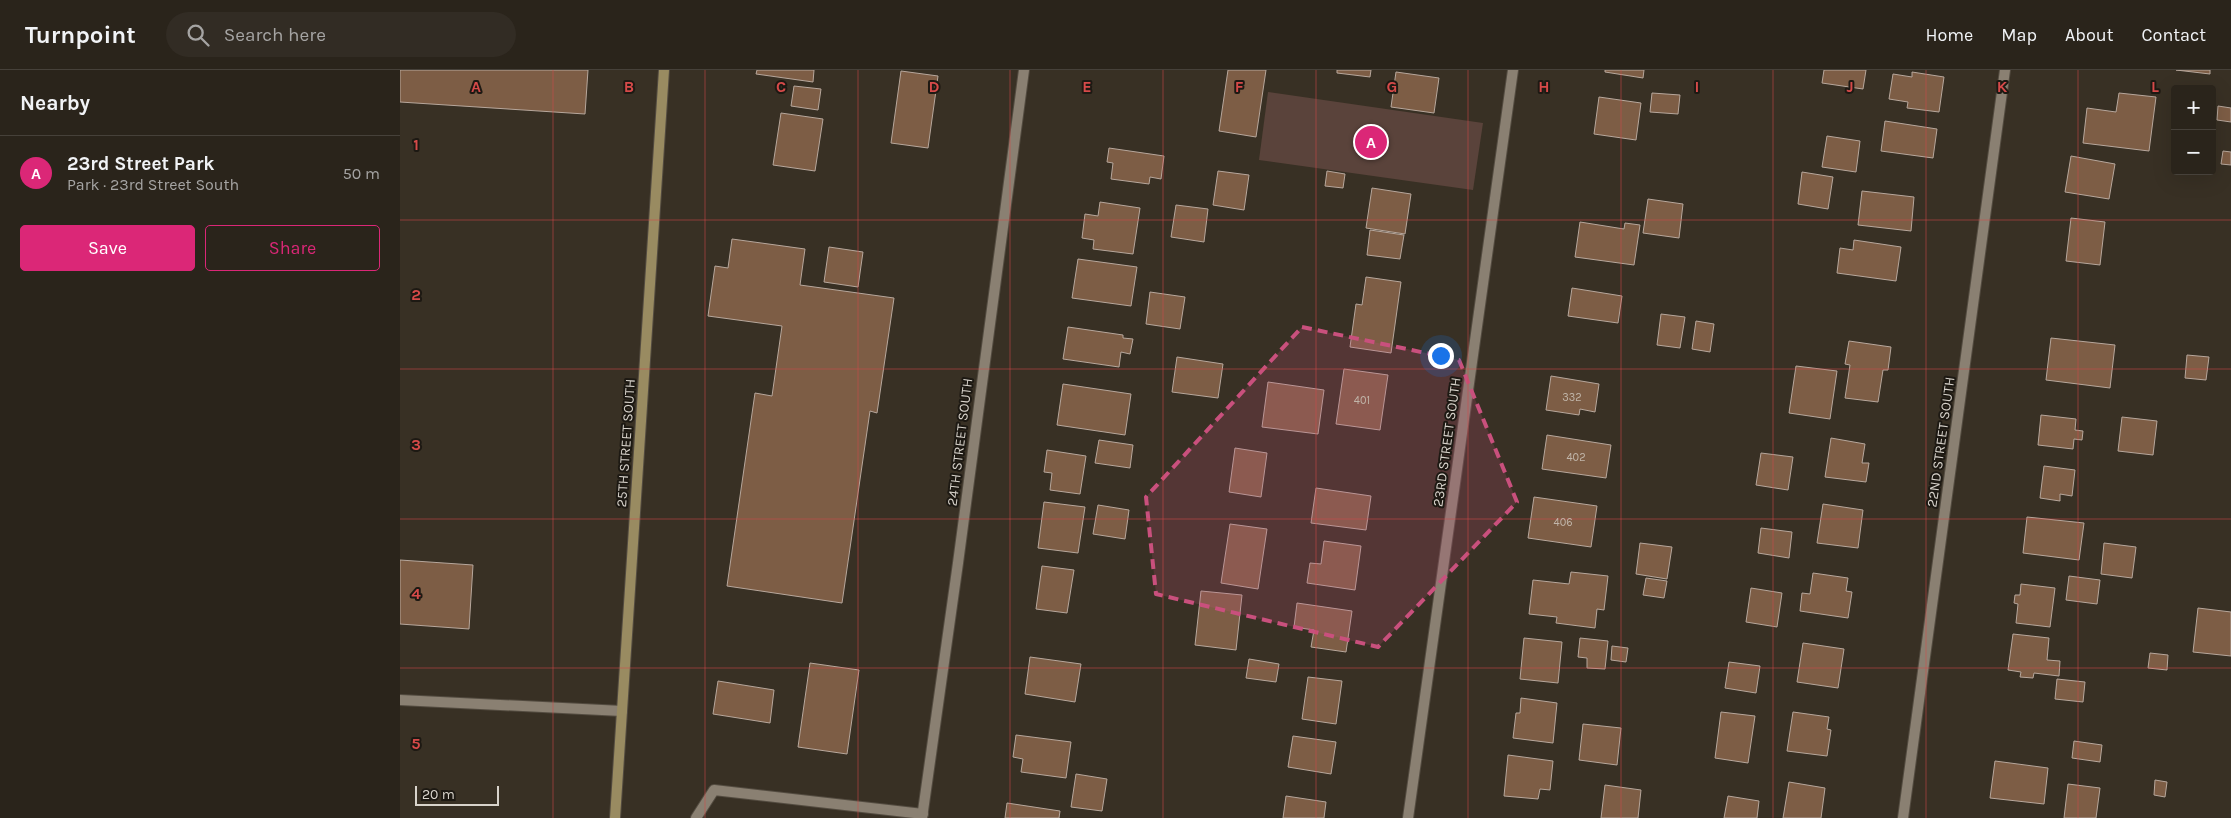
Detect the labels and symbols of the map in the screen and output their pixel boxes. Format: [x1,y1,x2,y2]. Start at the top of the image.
text: A [471,77,481,96]
text: B [624,77,634,96]
text: C [776,77,786,96]
text: D [929,77,940,96]
text: E [1082,77,1092,96]
text: F [1235,77,1244,96]
text: G [1387,77,1397,96]
text: H [1538,77,1550,96]
text: I [1695,77,1699,96]
text: J [1846,77,1854,96]
text: K [1997,77,2008,96]
text: L [2151,77,2159,96]
pin: A [1355,123,1387,161]
text: 1 [413,135,419,154]
text: 2 [411,285,421,304]
your location [1428,343,1454,369]
street label: 23RD STREET SOUTH [1429,376,1465,508]
street label: 22ND STREET SOUTH [1923,376,1959,508]
street label: 24TH STREET SOUTH [944,377,976,507]
street label: 25TH STREET SOUTH [613,378,639,508]
house number: 332 [1562,391,1582,404]
house number: 401 [1354,394,1370,407]
text: 3 [411,435,421,454]
house number: 402 [1566,451,1586,464]
house number: 406 [1554,516,1572,529]
text: 4 [411,584,421,603]
text: 5 [411,734,421,753]
scale bar [415,783,499,806]

